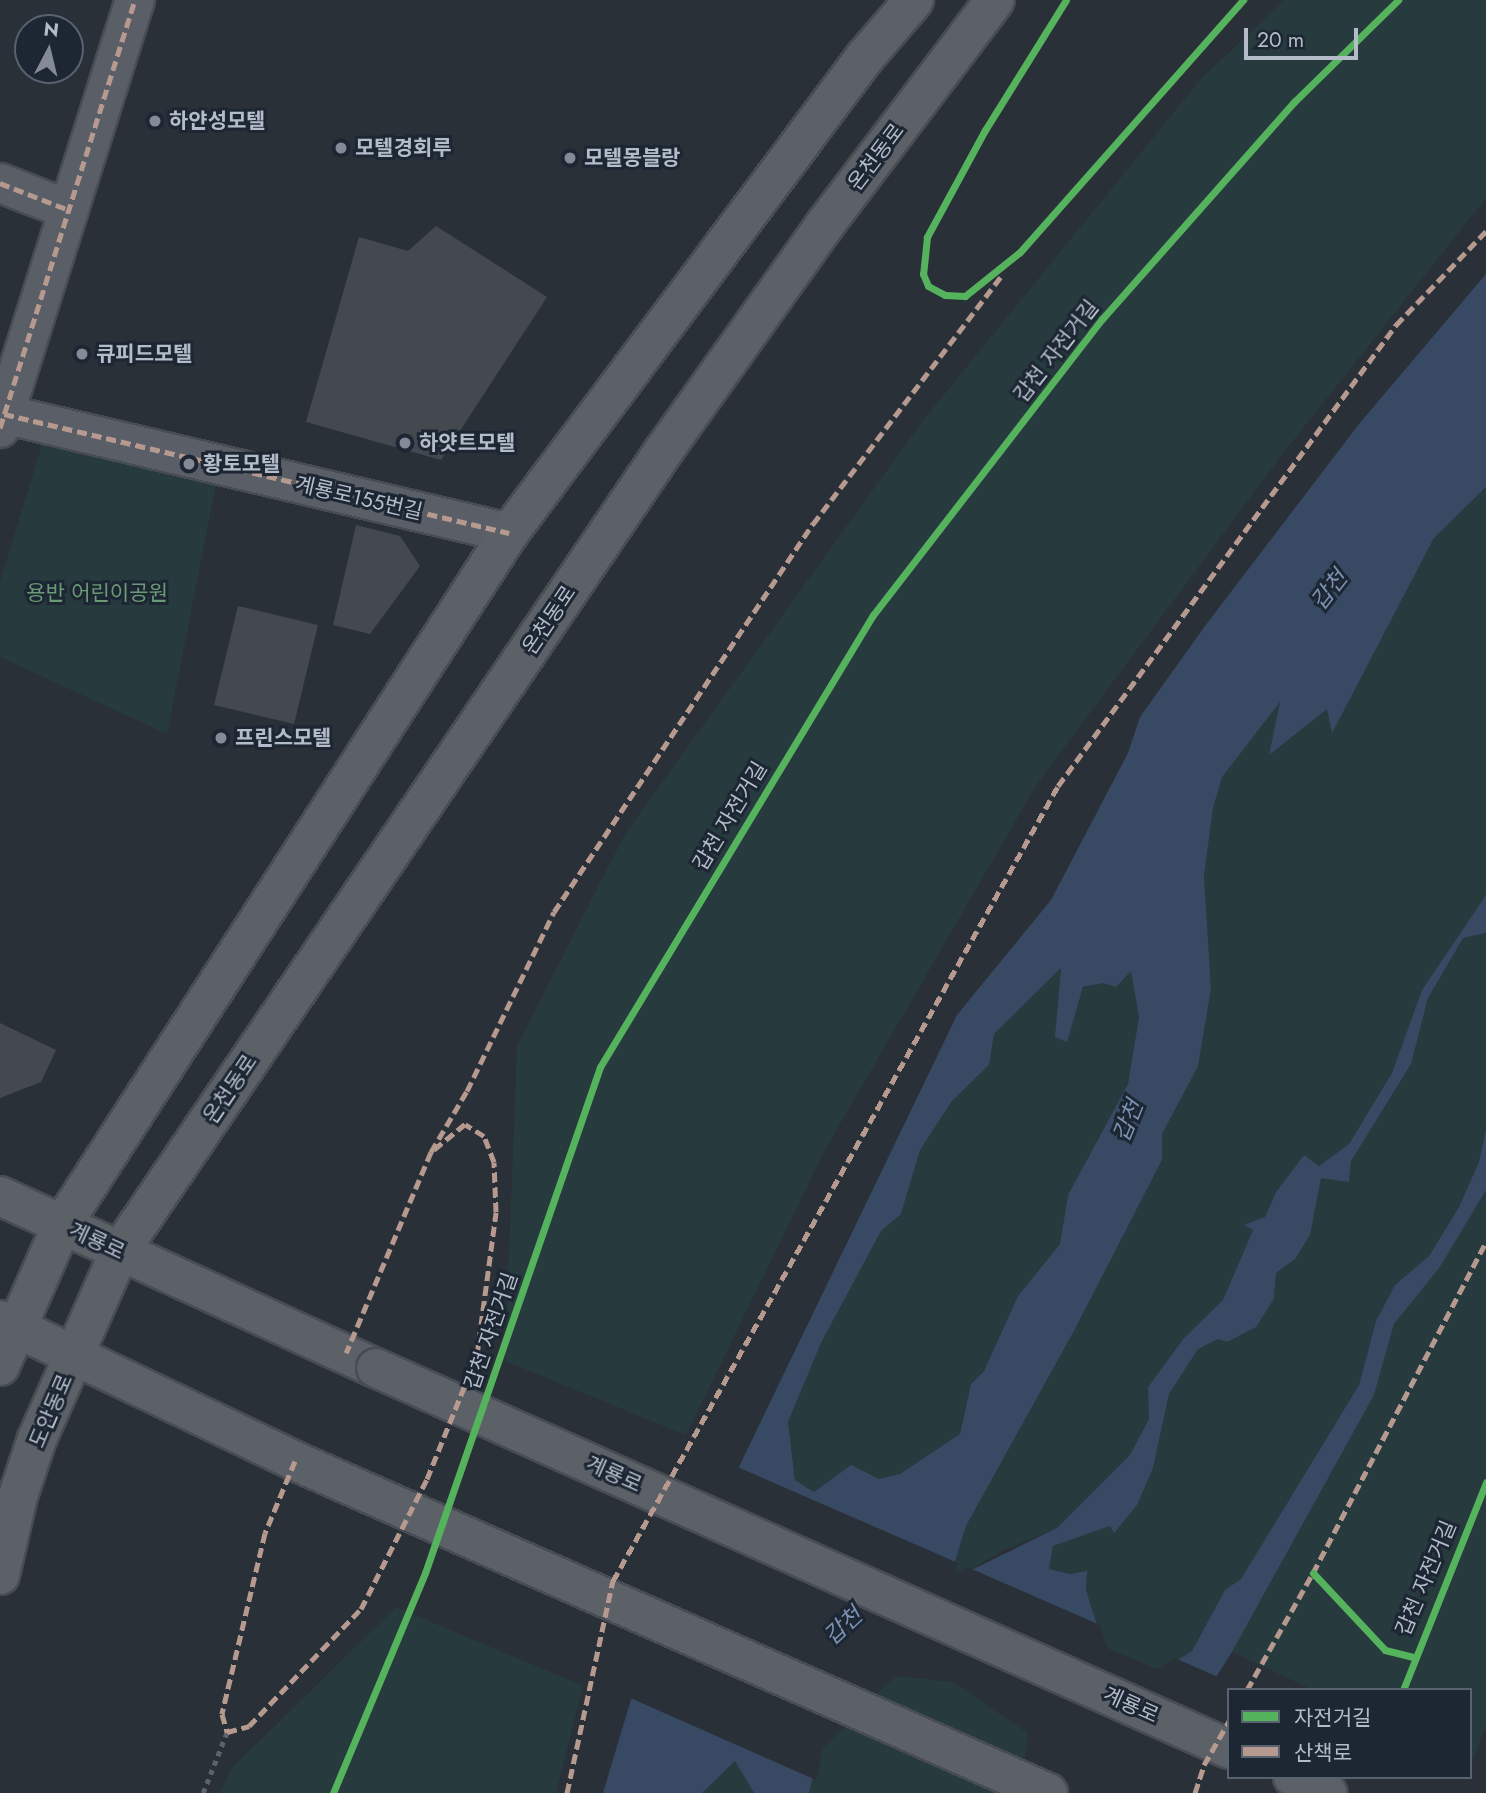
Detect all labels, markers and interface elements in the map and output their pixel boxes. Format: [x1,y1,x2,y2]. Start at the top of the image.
north arrow [14,14,84,84]
scale bar [1248,14,1362,58]
text: N [42,15,61,44]
text: 20 m [1257,25,1304,55]
place label: 하얀성모텔 [169,108,266,134]
marker: 하얀성모텔 [147,113,163,129]
street label: 온천동로 [843,119,909,195]
place label: 모텔경회루 [355,135,452,161]
marker: 모텔경회루 [333,140,349,156]
place label: 모텔몽블랑 [584,145,681,171]
marker: 모텔몽블랑 [562,150,578,166]
street label: 갑천 자전거길 [1008,295,1104,407]
place label: 큐피드모텔 [96,341,193,367]
marker: 큐피드모텔 [74,346,90,362]
place label: 하얏트모텔 [419,430,516,456]
marker: 하얏트모텔 [397,435,413,451]
place label: 황토모텔 [203,451,280,477]
marker: 황토모텔 [181,456,197,472]
street label: 계룡로155번길 [293,471,425,525]
water label: 갑천 [1305,565,1353,615]
park label: 용반 어린이공원 [26,580,168,606]
street label: 온천동로 [517,581,581,659]
place label: 프린스모텔 [235,725,332,751]
marker: 프린스모텔 [213,730,229,746]
street label: 갑천 자전거길 [688,757,772,875]
street label: 온천동로 [198,1050,262,1128]
water label: 갑천 [1107,1096,1149,1146]
street label: 계룡로 [65,1217,129,1265]
street label: 갑천 자전거길 [459,1269,523,1393]
street label: 도안동로 [24,1371,78,1451]
street label: 계룡로 [582,1451,646,1497]
street label: 갑천 자전거길 [1391,1517,1461,1639]
water label: 갑천 [818,1601,868,1651]
street label: 계룡로 [1099,1682,1163,1728]
legend [1227,1688,1472,1779]
text: 자전거길 [1294,1703,1371,1733]
text: 산책로 [1294,1738,1352,1768]

